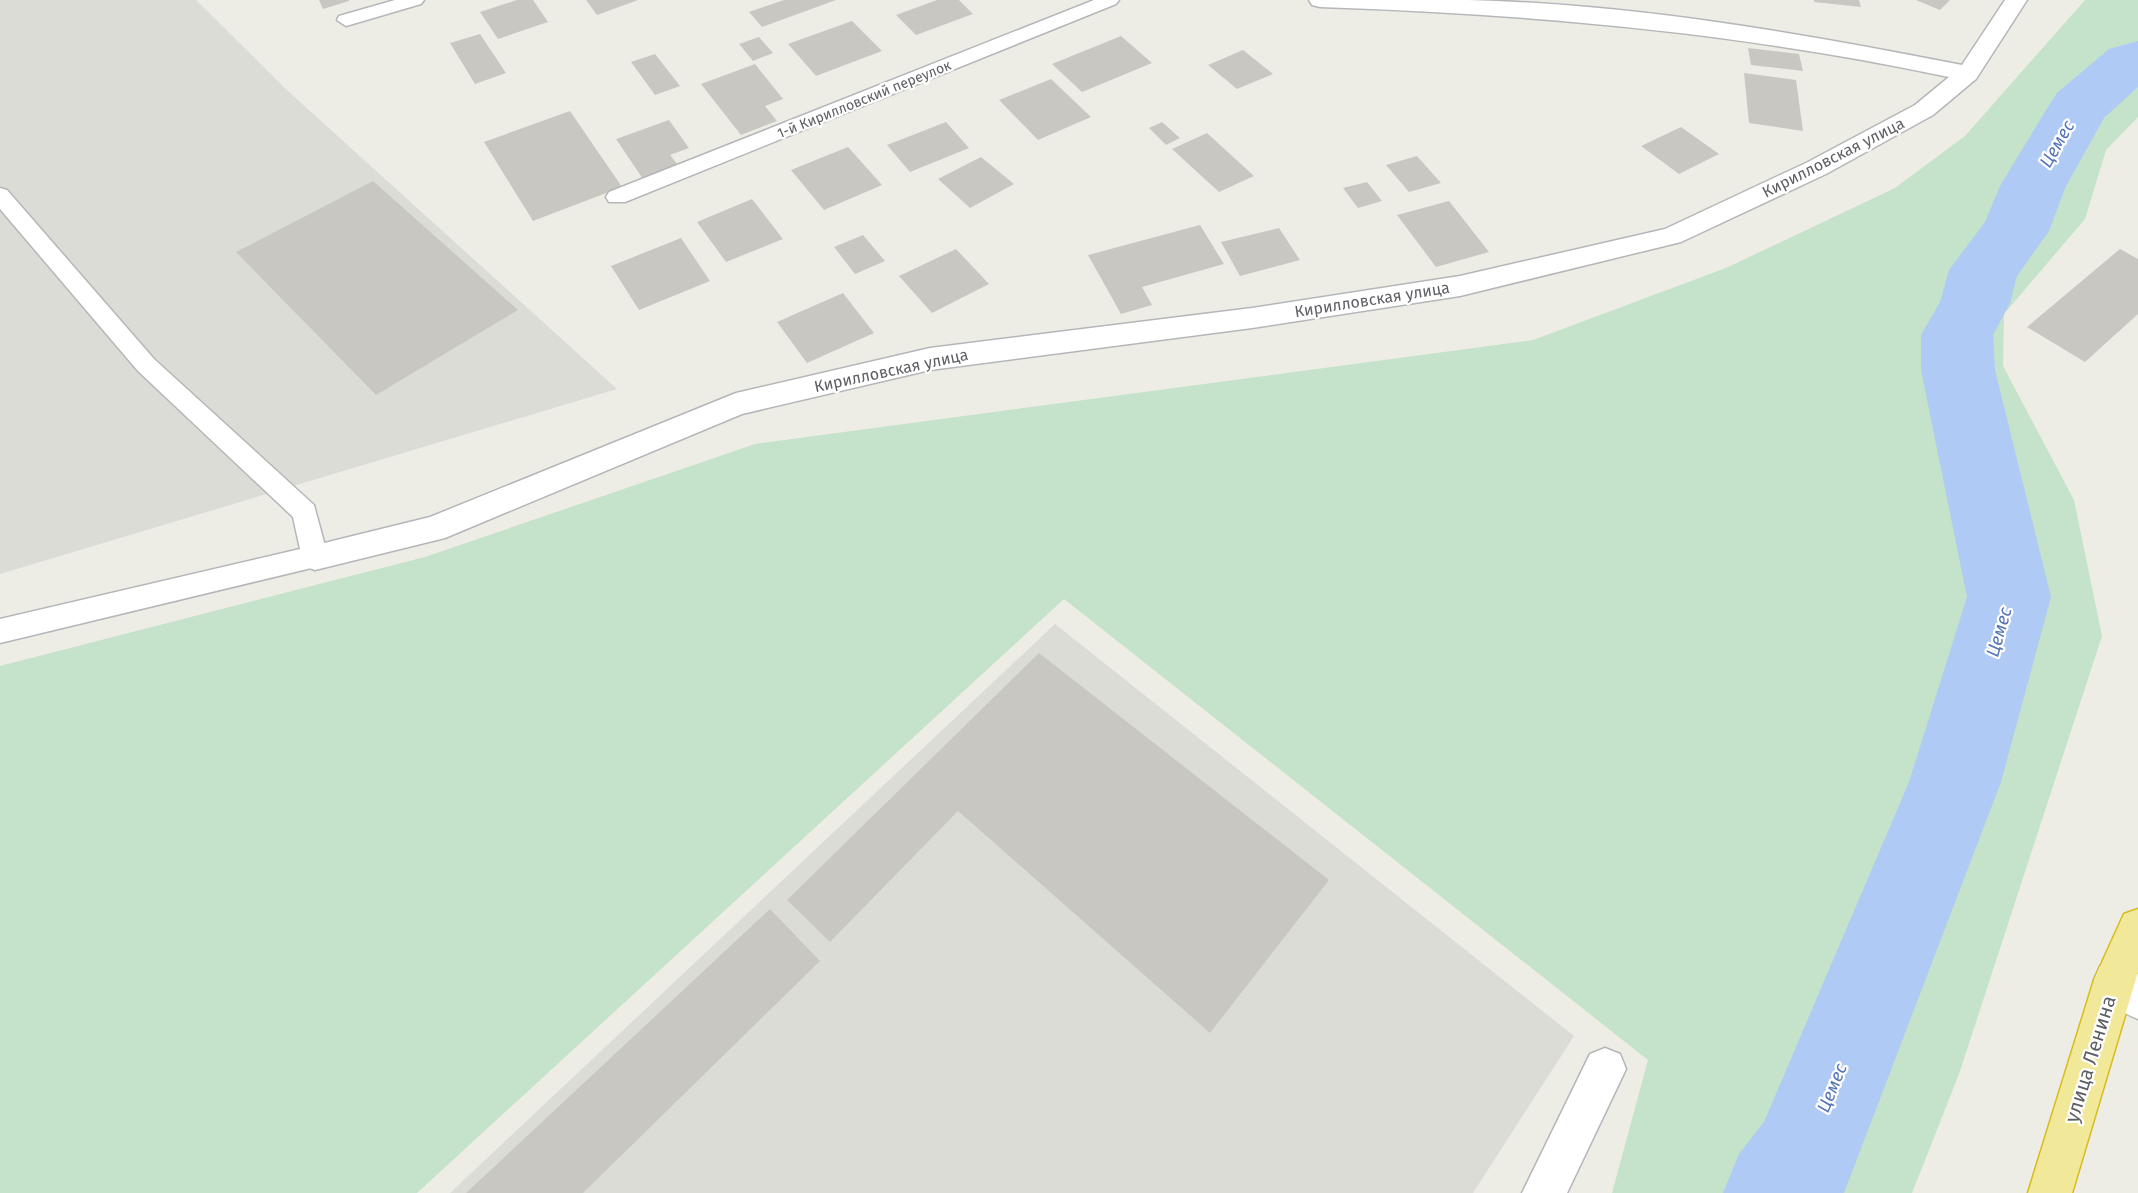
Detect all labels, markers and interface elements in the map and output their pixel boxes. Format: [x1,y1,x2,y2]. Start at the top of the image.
street label: 1-й Кирилловский переулок [775,57,954,142]
street label: Кирилловская улица [1759,113,1907,202]
water label: Цемес [2035,116,2079,172]
street label: Кирилловская улица [1293,278,1451,321]
street label: Кирилловская улица [812,345,970,396]
water label: Цемес [1981,604,2017,659]
street label: улица Ленина [2059,993,2121,1125]
water label: Цемес [1812,1060,1852,1116]

